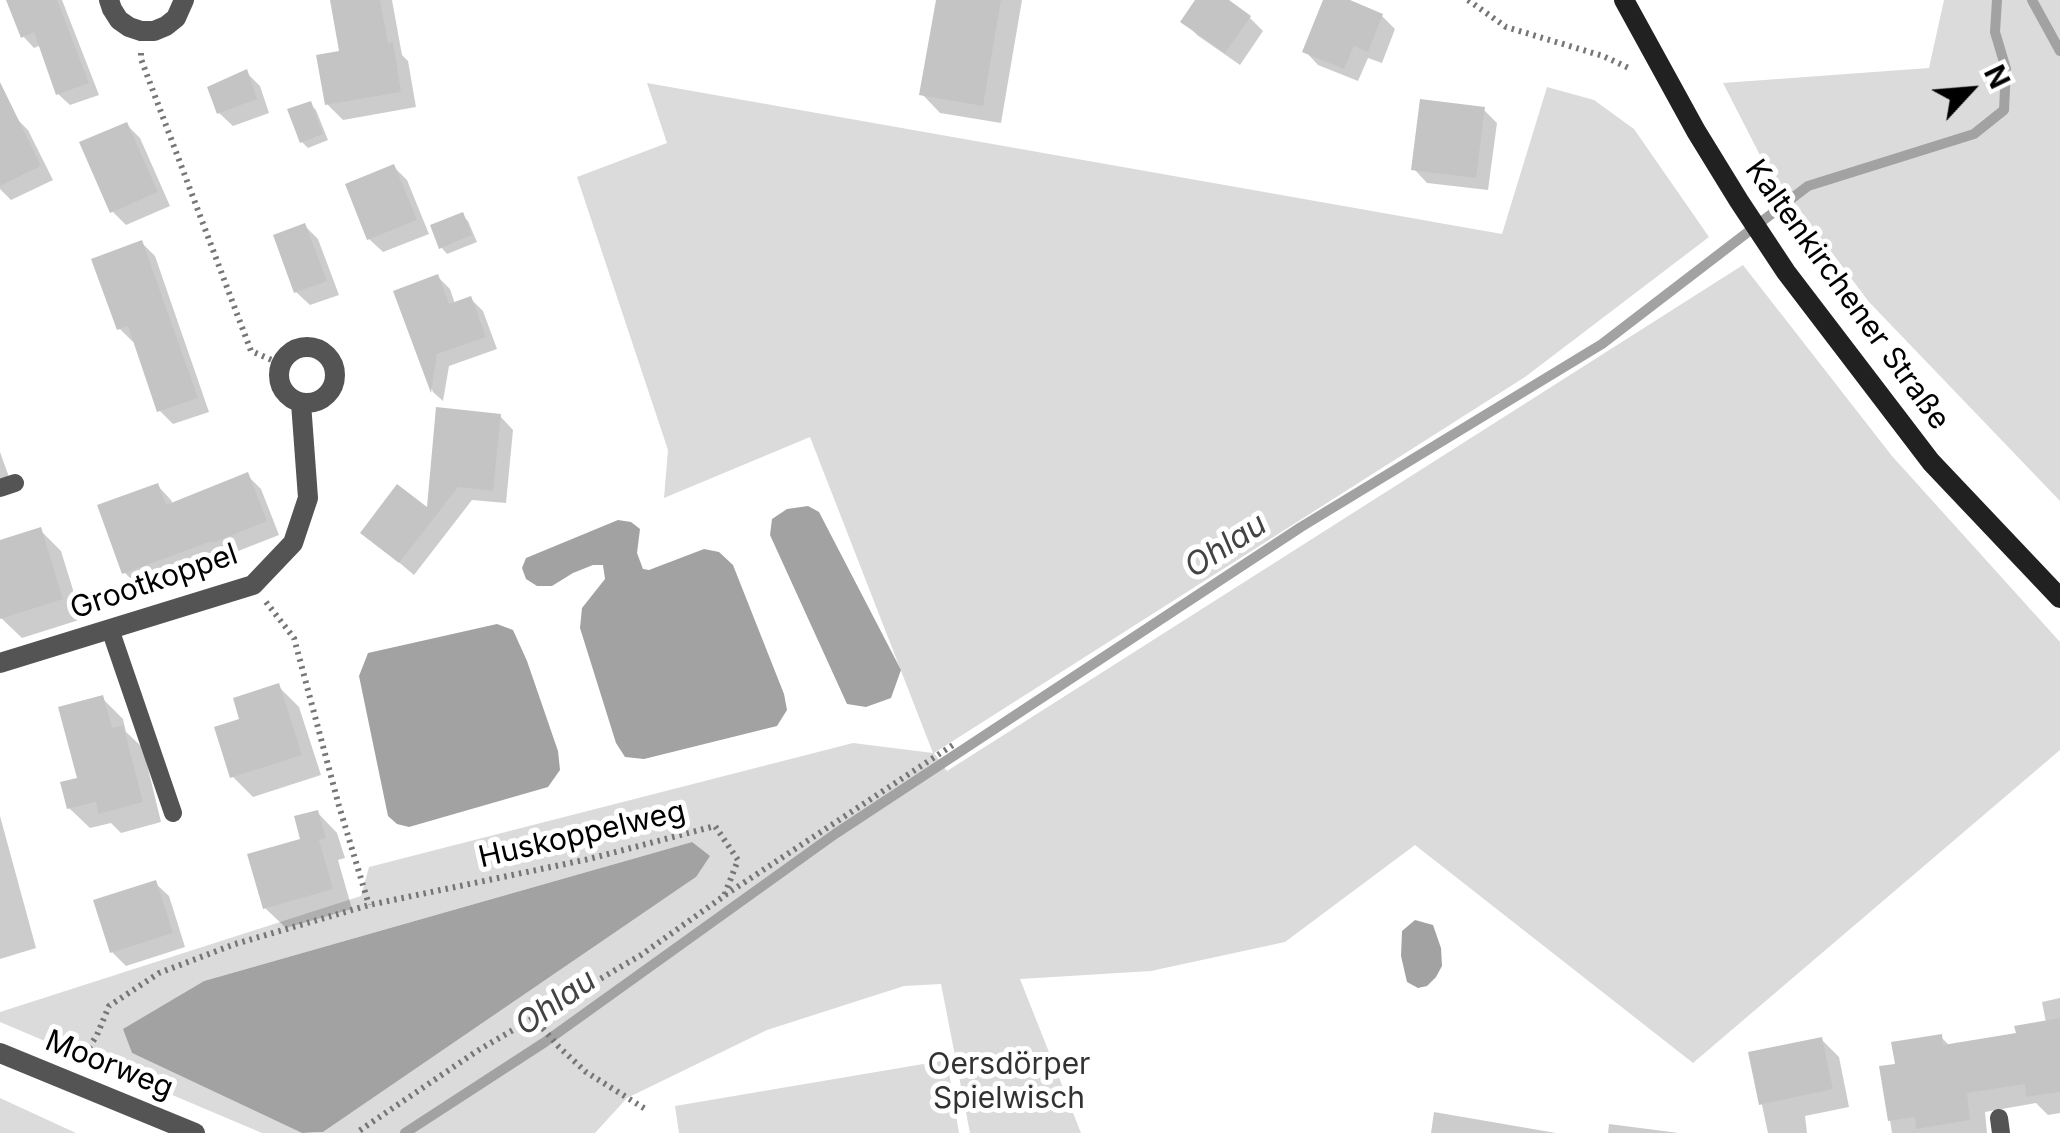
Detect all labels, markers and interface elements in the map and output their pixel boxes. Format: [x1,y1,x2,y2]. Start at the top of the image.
north arrow [1920,40,2020,140]
text: N [1977,60,2017,94]
street label: Kaltenkirchener Straße [1737,153,1957,437]
water label: Ohlau [1178,505,1274,587]
street label: Grootkoppel [66,537,242,627]
street label: Huskoppelweg [475,794,689,876]
water label: Ohlau [508,962,604,1044]
street label: Moorweg [40,1023,178,1107]
park label: Oersdörper Spielwisch [928,1047,1090,1118]

